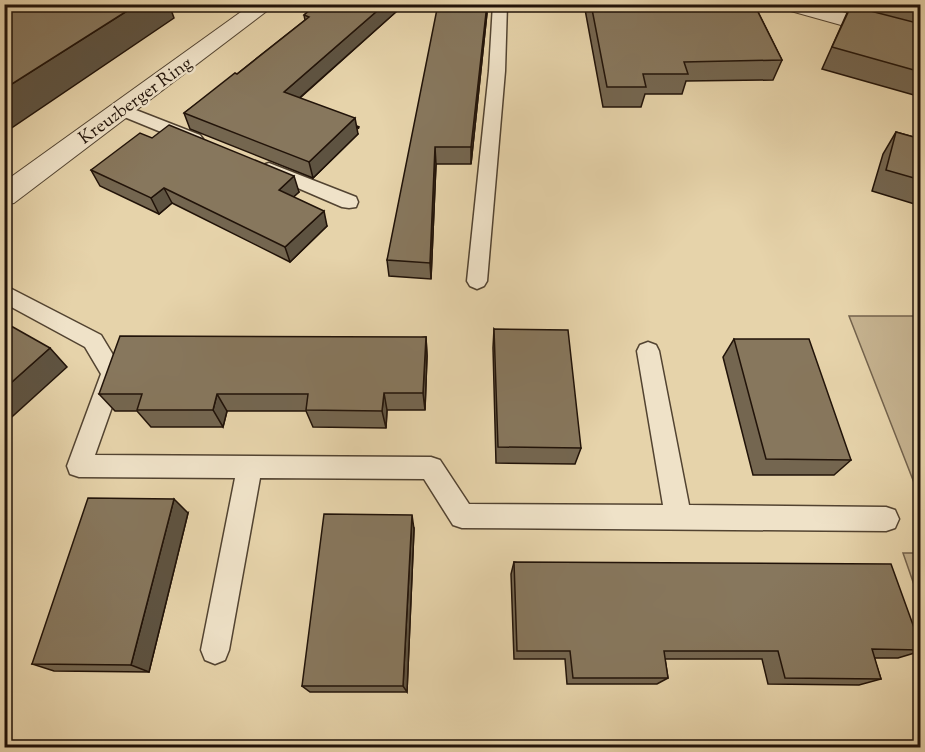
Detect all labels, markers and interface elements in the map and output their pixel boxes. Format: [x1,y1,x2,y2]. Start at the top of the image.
street label: Kreuzberger Ring [74,51,198,152]

